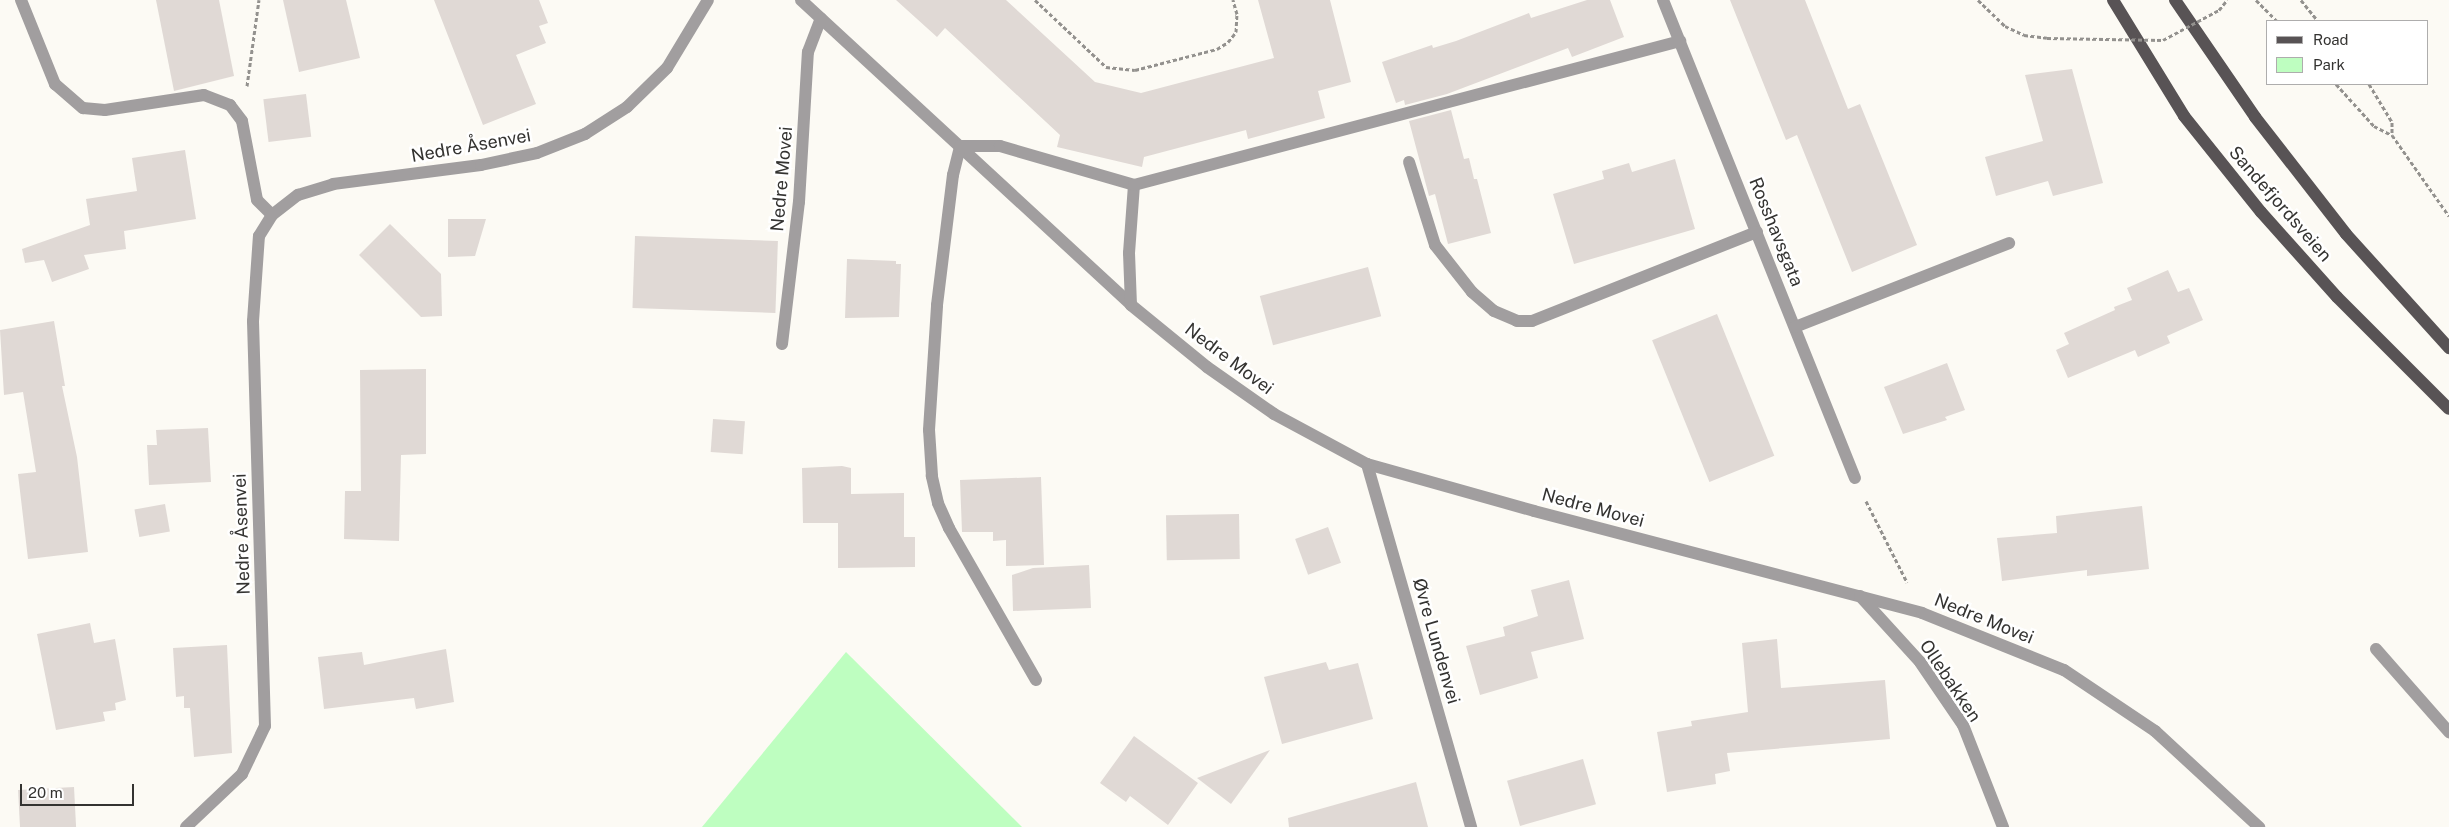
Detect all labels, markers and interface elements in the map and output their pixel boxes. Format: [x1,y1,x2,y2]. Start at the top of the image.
legend [2266,20,2429,85]
text: Road [2313,31,2349,48]
text: Park [2313,56,2345,73]
street label: Nedre Åsenvei [409,125,533,167]
street label: Nedre Movei [767,126,797,232]
street label: Sandefjordsveien [2224,142,2336,266]
street label: Rosshavsgata [1744,174,1808,290]
street label: Nedre Movei [1180,319,1278,399]
street label: Nedre Åsenvei [229,473,255,595]
street label: Nedre Movei [1539,484,1647,532]
street label: Øvre Lundenvei [1408,576,1464,706]
street label: Nedre Movei [1931,589,2037,649]
street label: Ollebakken [1915,636,1985,726]
scale bar [22,774,136,806]
text: 20 m [28,784,63,801]

